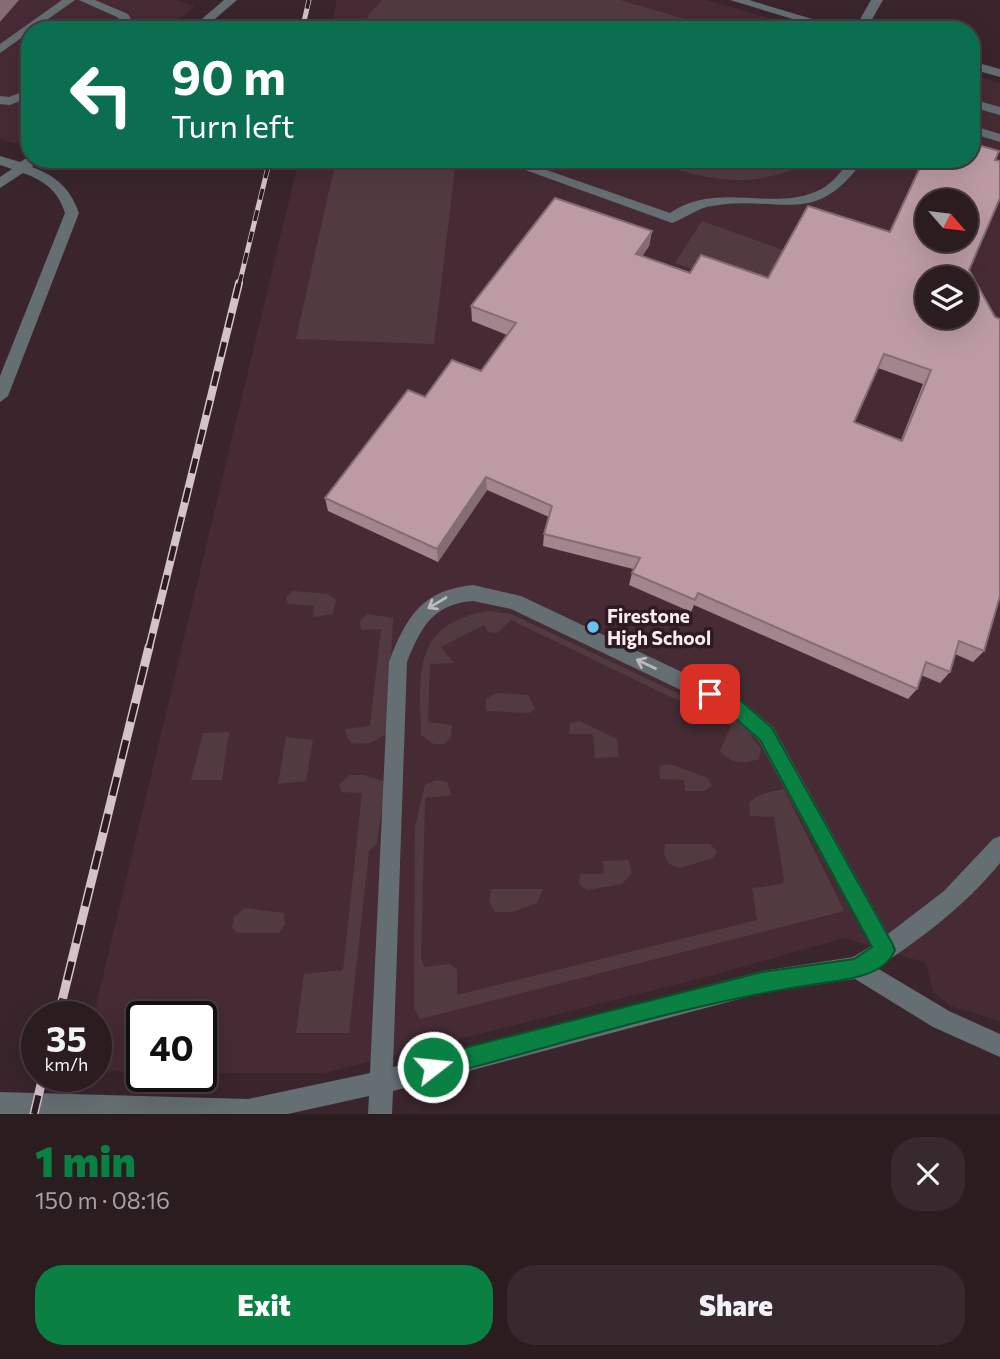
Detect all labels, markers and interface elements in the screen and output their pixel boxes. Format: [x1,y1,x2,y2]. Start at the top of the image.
text: 90 m [171,45,286,105]
icon: left [56,49,147,140]
text: Turn left [171,105,295,145]
north arrow [915,189,978,252]
map controls [915,189,978,329]
button: layers [915,266,978,329]
one-way arrow [427,596,447,610]
place label: Firestone High School [607,604,711,649]
marker: Firestone High School [585,619,601,635]
one-way arrow [636,657,657,670]
pin [680,664,740,724]
icon: arrive [691,675,729,713]
speed limit sign: 40 [126,1001,217,1092]
text: 35 [46,1016,87,1059]
position arrow [396,1030,470,1104]
text: km/h [45,1053,88,1075]
text: 1 min [35,1134,136,1186]
button: close [891,1137,965,1211]
text: 150 m · 08:16 [35,1186,170,1214]
button: Exit [35,1265,493,1345]
button: Share [507,1265,965,1345]

